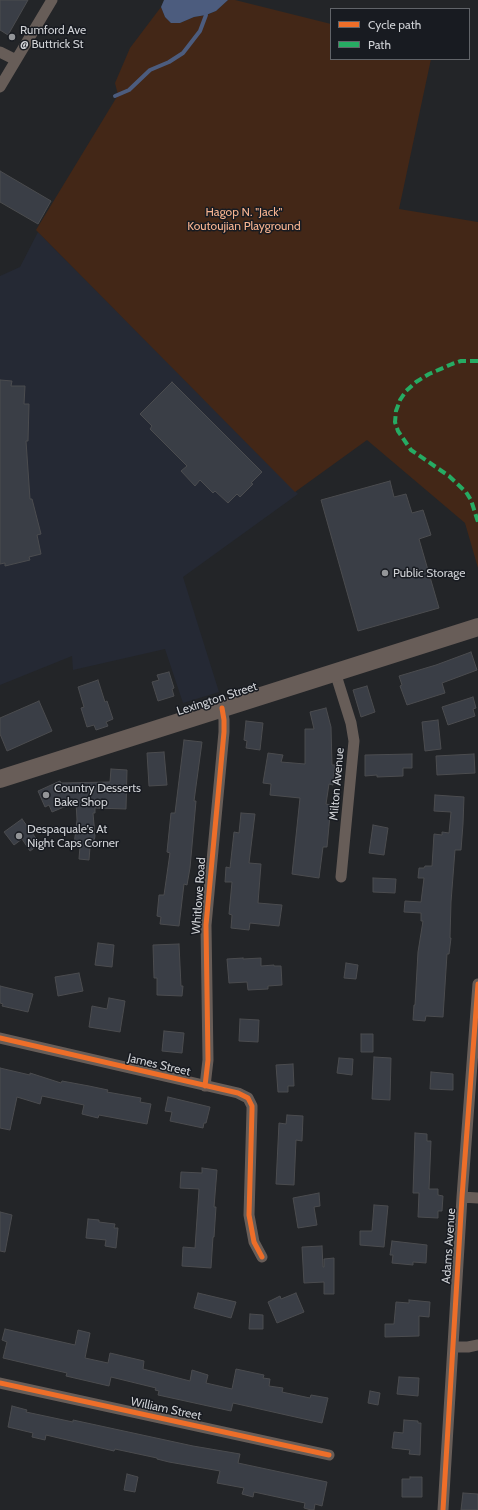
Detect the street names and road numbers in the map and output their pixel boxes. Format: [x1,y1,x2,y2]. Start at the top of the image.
street label: Lexington Street [175,679,259,719]
street label: Milton Avenue [327,747,347,821]
street label: Whitlowe Road [189,857,209,935]
street label: James Street [126,1051,192,1079]
street label: Adams Avenue [439,1208,459,1284]
street label: William Street [129,1394,203,1424]

